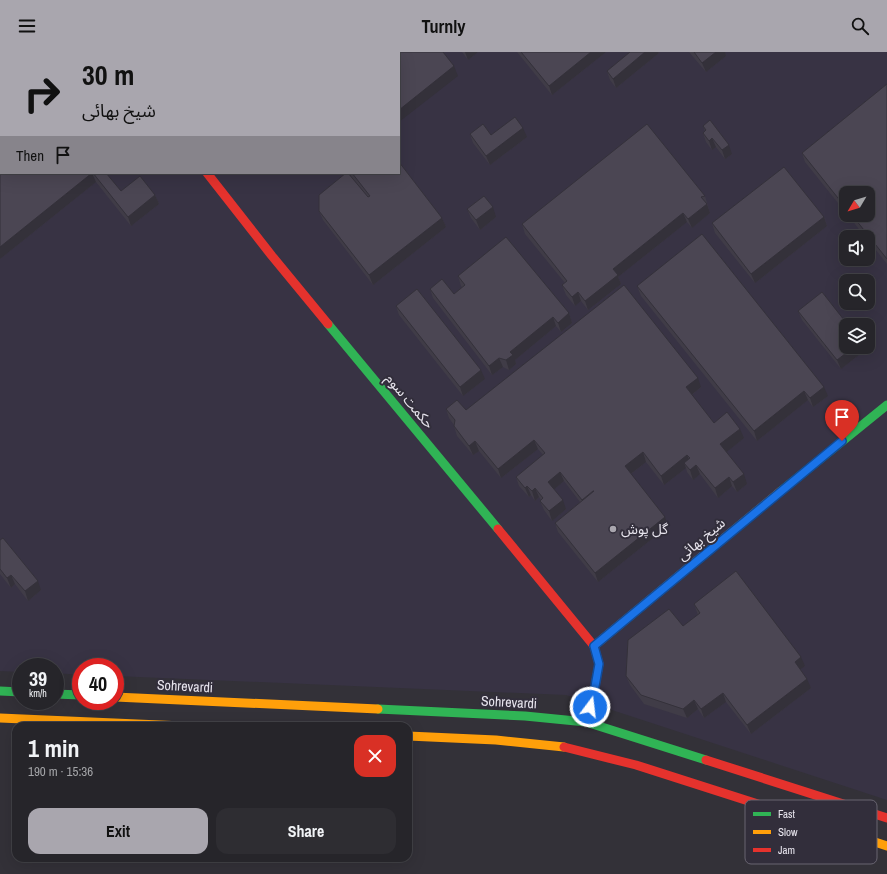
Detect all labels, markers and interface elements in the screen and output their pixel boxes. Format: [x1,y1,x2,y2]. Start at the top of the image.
text: Turnly [421,14,466,39]
icon: menu [16,15,38,37]
icon: search [849,15,871,37]
text: 30 m [82,56,134,94]
icon: right [16,68,68,120]
text: شیخ بهائی [82,98,156,123]
icon: arrive [52,144,74,166]
text: Then [16,145,44,166]
north arrow [839,186,875,222]
map controls [839,186,875,354]
button: sound [839,230,875,266]
button: search [839,274,875,310]
button: layers [839,318,875,354]
street label: حکمت سوم [380,370,438,433]
pin [825,400,859,441]
icon: arrive [831,406,853,428]
street label: شیخ بهائی [673,514,730,566]
place label: گل پوش [621,520,668,539]
marker: گل پوش [608,524,618,534]
speed limit sign: 40 [72,658,124,710]
text: 39 [29,665,47,692]
street label: Sohrevardi [156,676,214,696]
position arrow [569,686,611,728]
text: km/h [29,687,47,700]
street label: Sohrevardi [480,692,538,712]
text: 1 min [28,732,79,764]
button: close [354,735,396,777]
text: 190 m · 15:36 [28,763,93,780]
legend [745,800,877,864]
text: Fast [778,807,796,821]
button: Exit [28,808,208,854]
button: Share [216,808,396,854]
text: Slow [778,825,798,839]
text: Jam [778,843,795,857]

